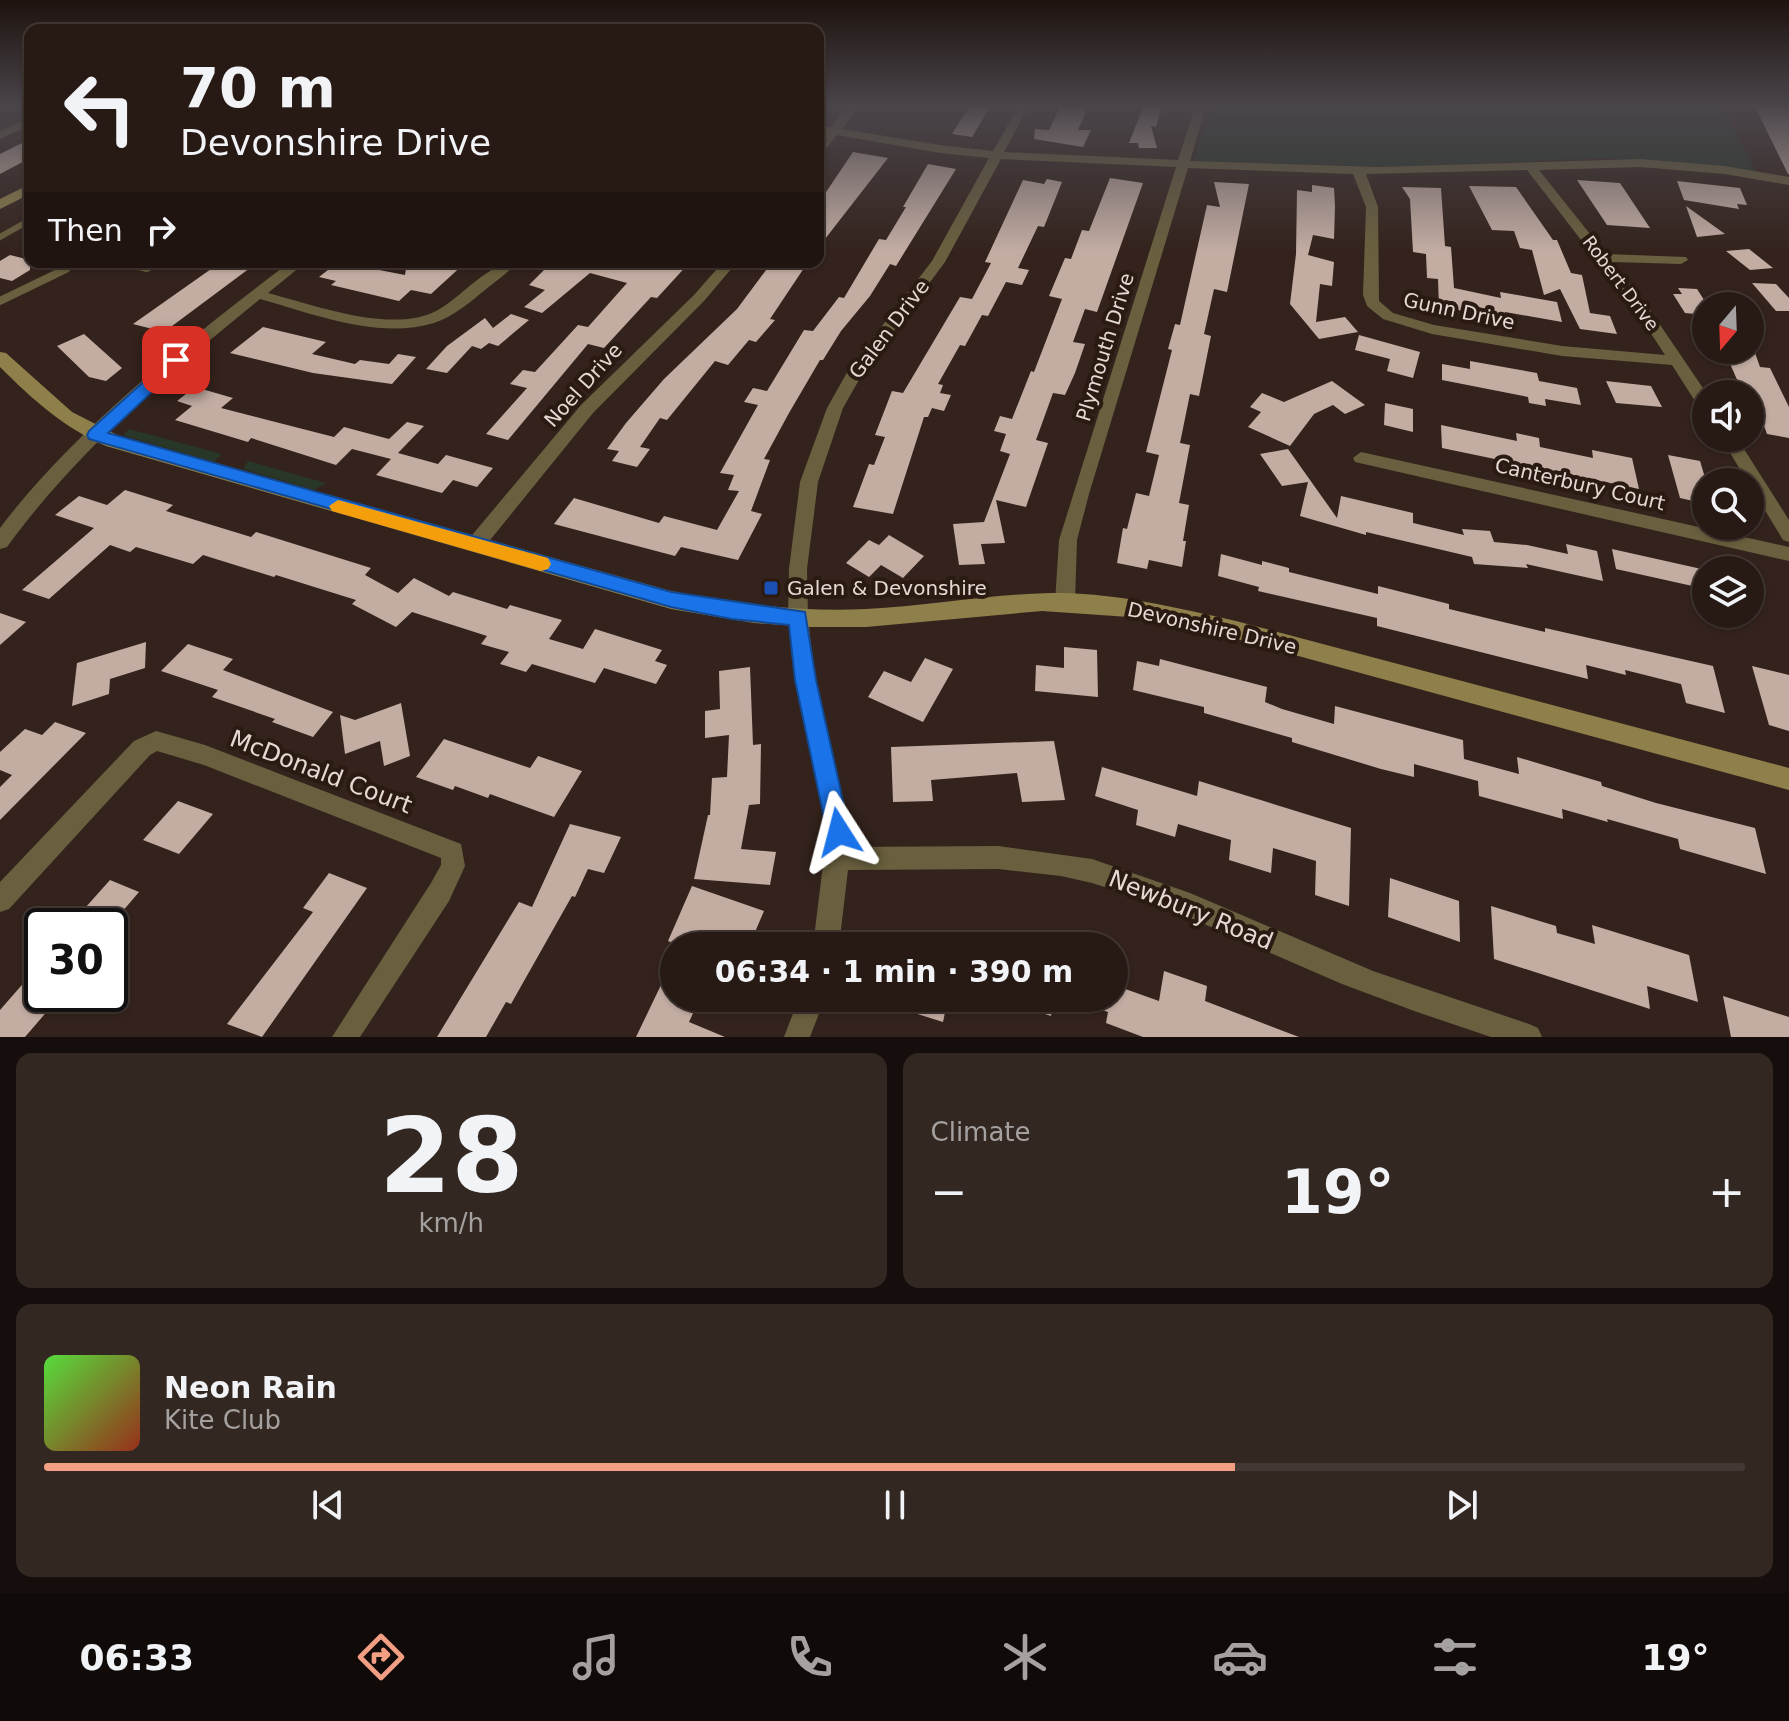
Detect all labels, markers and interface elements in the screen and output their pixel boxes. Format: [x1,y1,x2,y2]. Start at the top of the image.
text: 70 m [180,55,336,120]
icon: left [48,56,152,160]
text: Devonshire Drive [180,122,491,163]
icon: right [139,208,183,252]
text: Then [48,213,123,248]
street label: Robert Drive [1578,231,1664,335]
street label: Plymouth Drive [1071,270,1139,424]
street label: Galen Drive [844,275,934,383]
street label: Gunn Drive [1401,287,1517,335]
north arrow [1692,292,1764,364]
map controls [1692,292,1764,628]
pin [142,326,210,394]
icon: arrive [154,338,198,382]
street label: Noel Drive [539,338,627,432]
button: sound [1692,380,1764,452]
street label: Canterbury Court [1493,453,1668,515]
button: search [1692,468,1764,540]
button: layers [1692,556,1764,628]
place label: Galen & Devonshire [787,576,987,600]
marker: Galen & Devonshire [762,579,780,597]
street label: Devonshire Drive [1125,597,1299,659]
street label: McDonald Court [226,724,416,820]
position arrow [797,790,881,874]
street label: Newbury Road [1105,864,1277,956]
speed limit sign: 30 [24,908,128,1012]
text: 06:34 · 1 min · 390 m [715,954,1073,989]
text: 28 [379,1095,524,1217]
text: Climate [931,1117,1031,1147]
text: 19° [1281,1157,1395,1227]
text: − [931,1166,967,1217]
text: + [1708,1166,1745,1217]
text: km/h [418,1208,484,1238]
text: Neon Rain [164,1370,337,1405]
text: Kite Club [164,1405,281,1435]
icon: previous [306,1483,350,1527]
icon: pause [873,1483,917,1527]
icon: next [1440,1483,1484,1527]
icon: directions [353,1629,409,1685]
icon: music [568,1629,624,1685]
icon: phone [782,1629,838,1685]
icon: climate [997,1629,1053,1685]
icon: car [1212,1629,1268,1685]
icon: filters [1427,1629,1483,1685]
text: 06:33 [79,1637,194,1678]
text: 19° [1641,1637,1710,1678]

